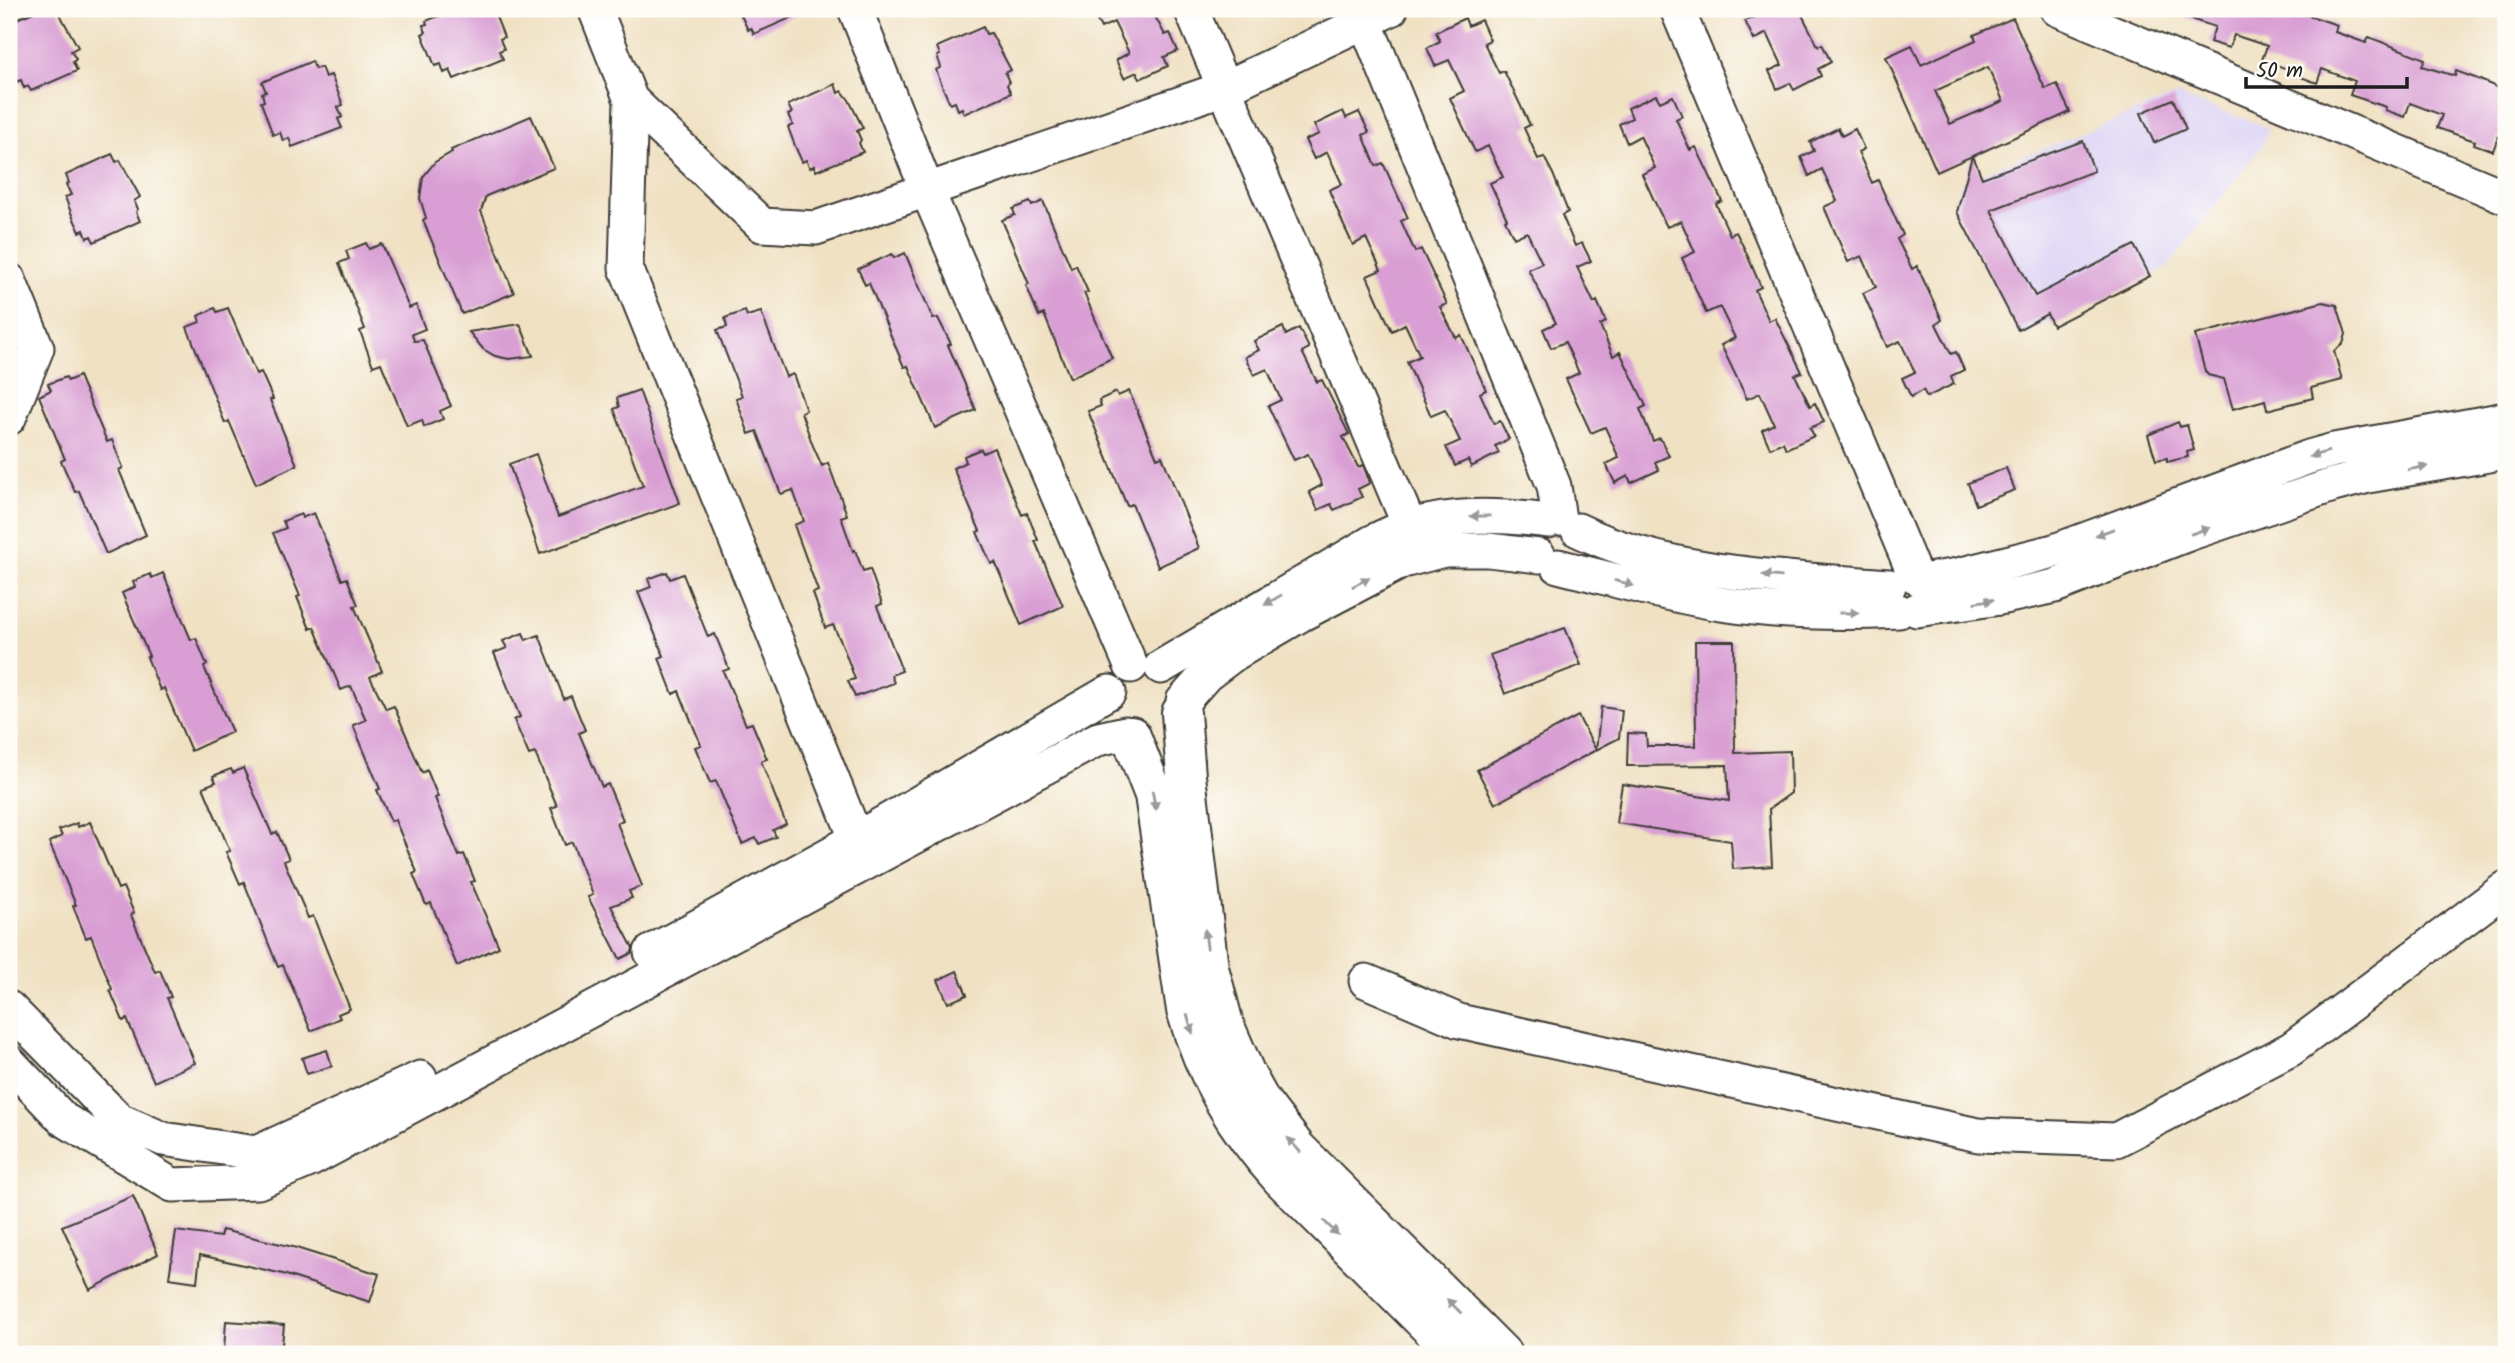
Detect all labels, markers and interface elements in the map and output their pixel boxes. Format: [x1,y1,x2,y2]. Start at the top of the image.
scale bar [2246,46,2406,90]
text: 50 m [2256,55,2303,88]
one-way arrow [2308,450,2329,460]
one-way arrow [2407,462,2429,473]
one-way arrow [1469,510,1491,522]
one-way arrow [2189,525,2210,536]
one-way arrow [2095,527,2116,538]
one-way arrow [1761,570,1783,581]
one-way arrow [1351,576,1370,588]
one-way arrow [1613,578,1635,589]
one-way arrow [1264,594,1283,607]
one-way arrow [1973,595,1995,606]
one-way arrow [1838,607,1860,619]
one-way arrow [1149,789,1160,811]
one-way arrow [1200,928,1211,950]
one-way arrow [1185,1014,1195,1035]
one-way arrow [1287,1136,1302,1153]
one-way arrow [1323,1220,1340,1237]
one-way arrow [1446,1298,1462,1315]

